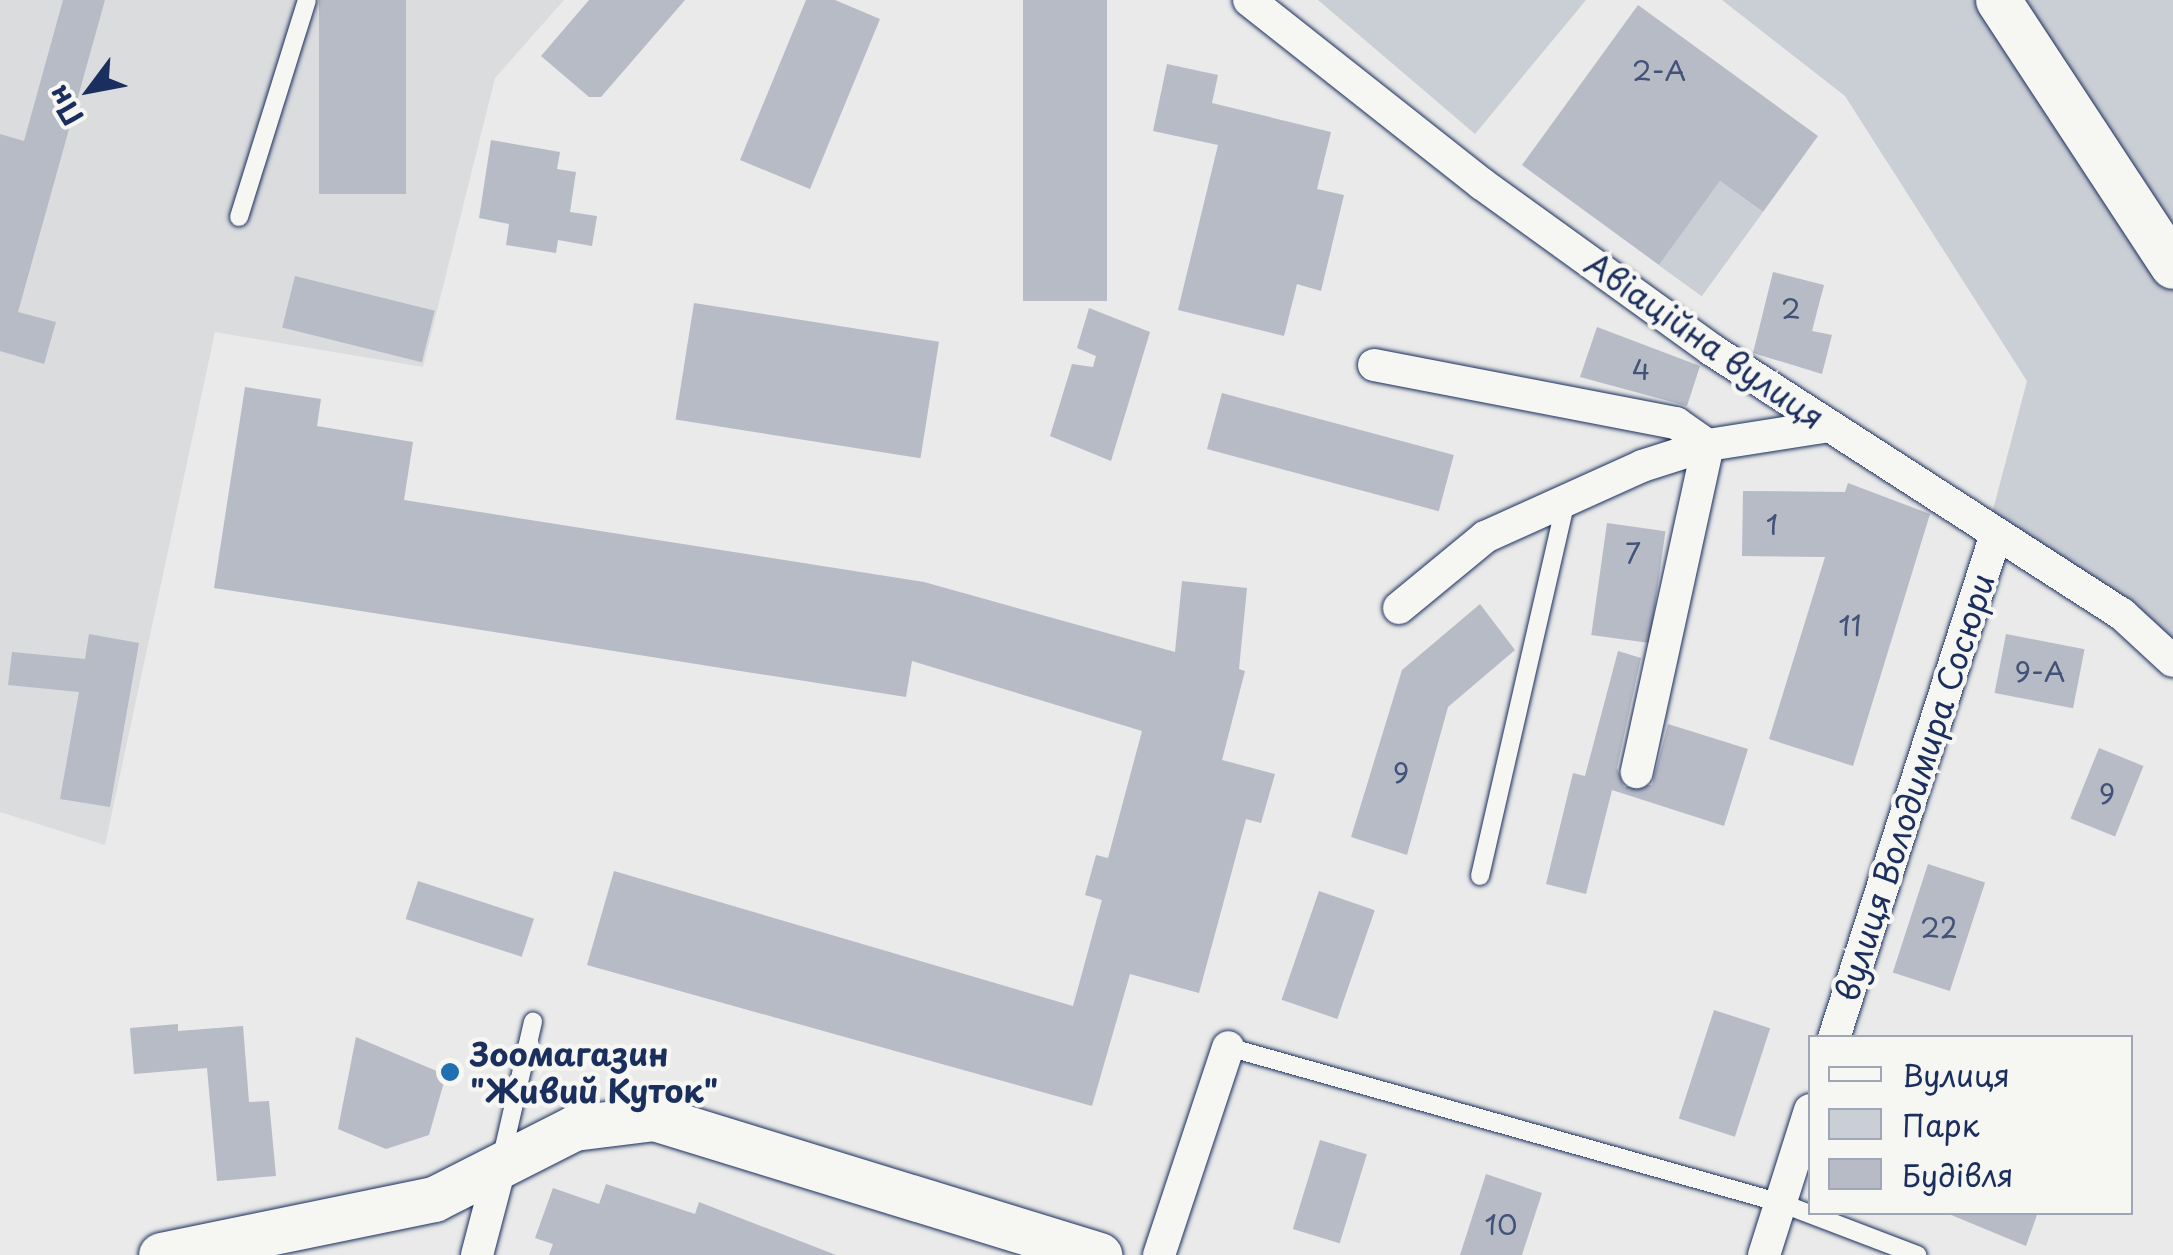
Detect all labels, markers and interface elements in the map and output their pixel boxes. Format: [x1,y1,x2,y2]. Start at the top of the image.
north arrow [40,40,140,140]
house number: 2-А [1632,53,1686,87]
text: Пн [35,78,93,135]
street label: Авіаційна вулиця [1578,243,1832,437]
house number: 2 [1781,291,1801,325]
house number: 4 [1632,352,1650,386]
house number: 1 [1766,507,1778,541]
house number: 7 [1625,536,1641,570]
street label: вулиця Володимира Сосюри [1826,567,2002,1007]
house number: 11 [1838,608,1862,642]
house number: 9-А [2014,654,2066,688]
house number: 9 [1393,755,1409,789]
house number: 9 [2099,776,2115,810]
house number: 22 [1920,910,1958,944]
place label: Зоомагазин "Живий Куток" [470,1035,719,1110]
legend [1808,1035,2133,1215]
text: Вулиця [1902,1052,2010,1097]
marker: Зоомагазин "Живий Куток" [439,1061,461,1083]
text: Парк [1902,1102,1979,1147]
text: Будівля [1902,1152,2014,1197]
house number: 10 [1484,1207,1518,1241]

